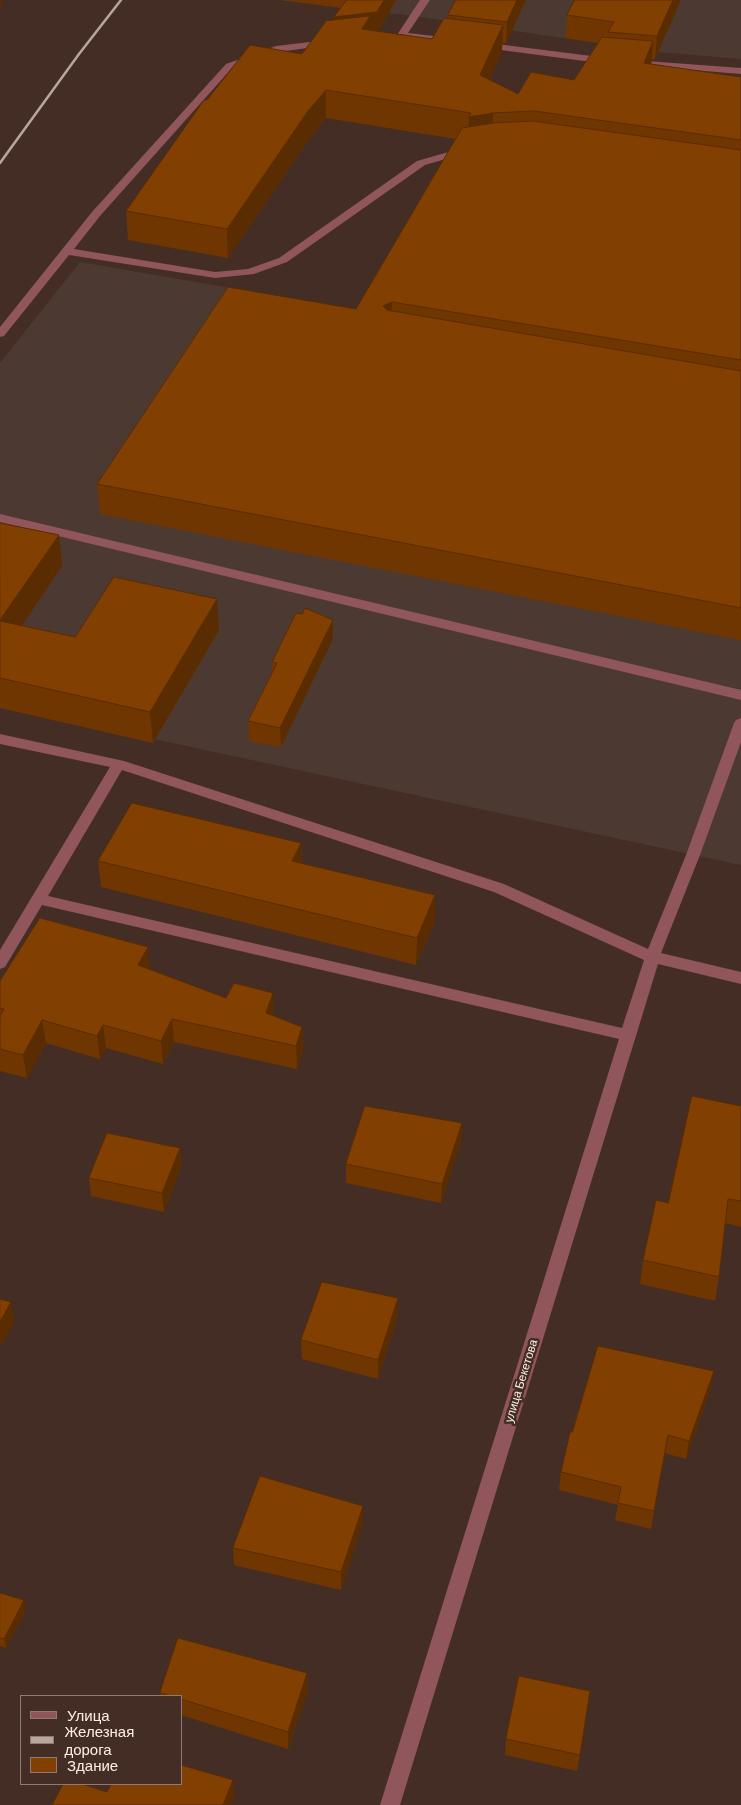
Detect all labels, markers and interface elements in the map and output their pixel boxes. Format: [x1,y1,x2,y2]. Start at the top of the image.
street label: улица Бекетова [501,1338,541,1424]
legend [20,1695,182,1785]
text: Улица [67,1706,110,1724]
text: Железная дорога [64,1722,134,1758]
text: Здание [67,1756,118,1774]

